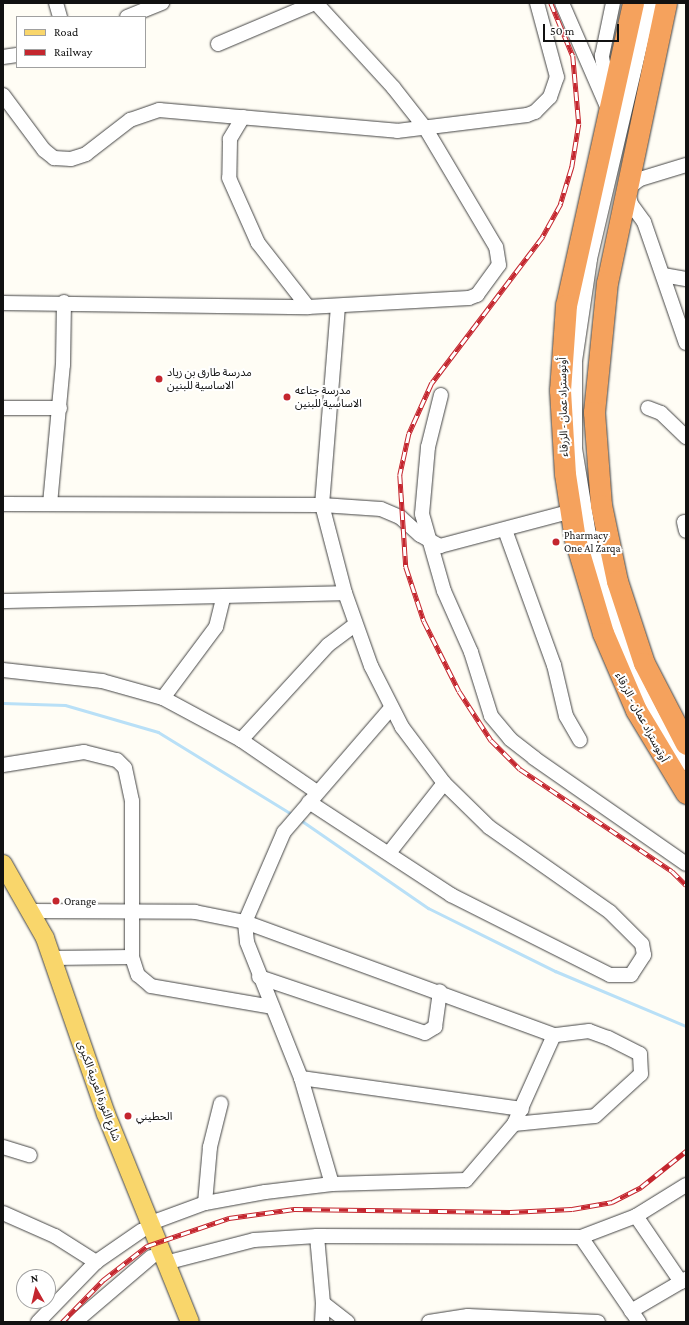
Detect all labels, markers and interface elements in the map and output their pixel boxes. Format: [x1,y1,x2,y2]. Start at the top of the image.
legend [16,16,146,68]
scale bar [545,16,621,42]
text: 50 m [550,24,574,38]
text: Road [54,25,78,39]
text: Railway [54,45,92,59]
street label: أوتوستراد عمان - الزرقاء [556,357,570,457]
place label: مدرسة طارق بن زياد الاساسية للبنين [167,366,252,392]
marker: مدرسة طارق بن زياد الاساسية للبنين [154,374,164,384]
place label: مدرسة جناعه الاساسية للبنين [295,384,362,410]
marker: مدرسة جناعه الاساسية للبنين [282,392,292,402]
place label: Pharmacy One Al Zarqa [564,529,621,555]
marker: Pharmacy One Al Zarqa [551,537,561,547]
street label: أوتوستراد عمان - الزرقاء [613,670,671,764]
place label: Orange [64,894,96,908]
marker: Orange [51,896,61,906]
street label: شارع الثورة العربية الكبرى [75,1039,123,1143]
place label: الحطيني [136,1109,172,1123]
marker: الحطيني [123,1111,133,1121]
north arrow [16,1269,56,1309]
text: N [30,1272,39,1285]

